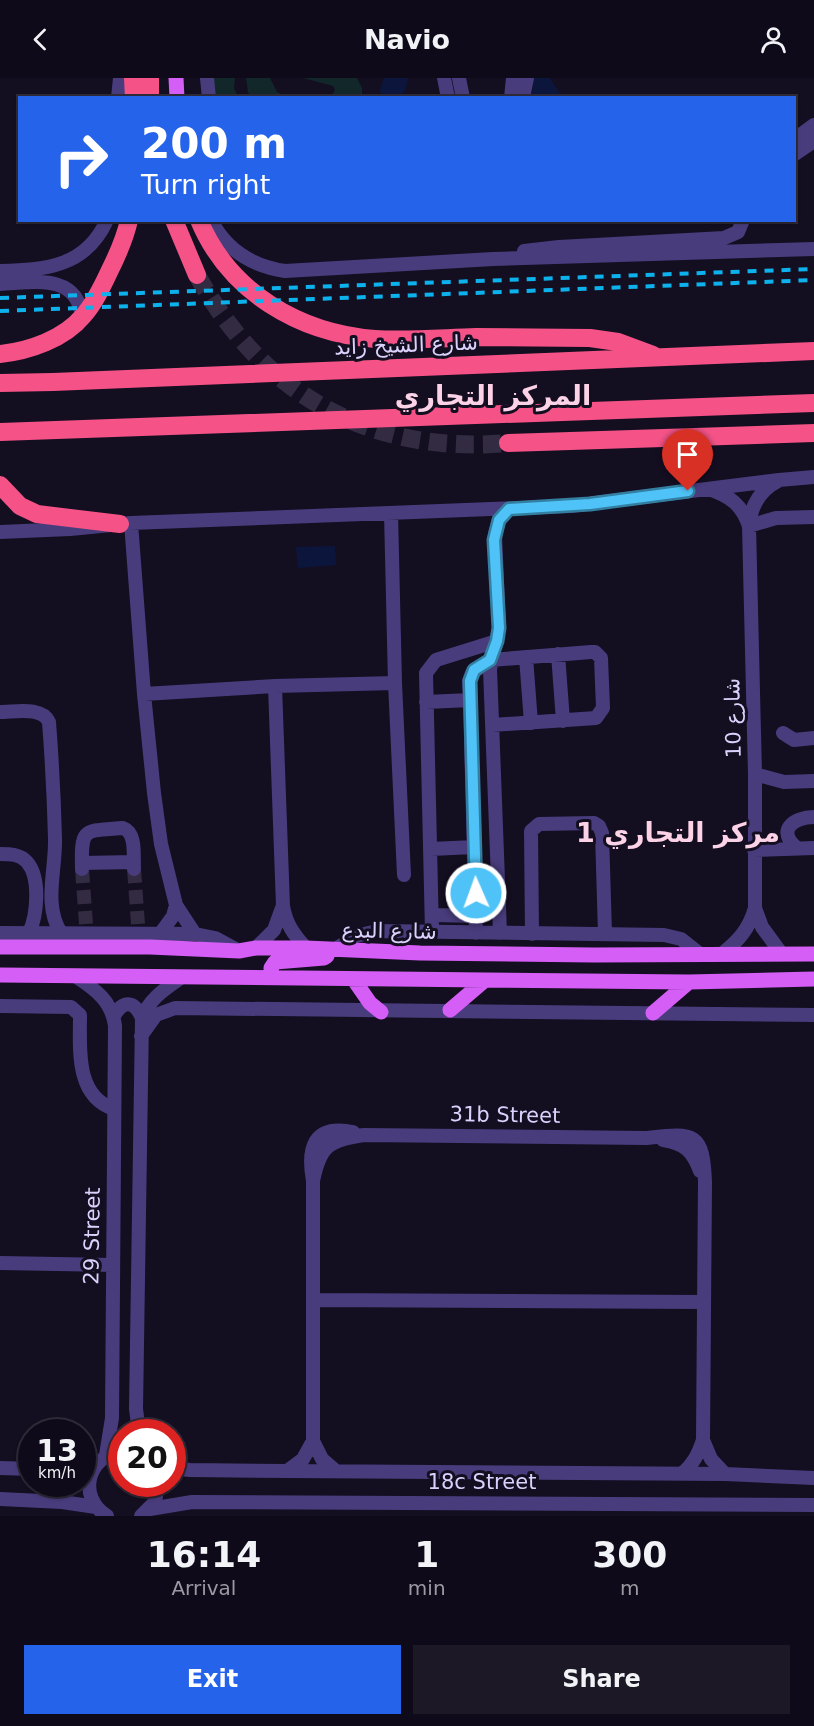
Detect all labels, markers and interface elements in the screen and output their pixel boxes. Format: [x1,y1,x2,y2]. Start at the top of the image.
icon: back [24,23,57,56]
icon: person [757,23,790,56]
text: Navio [364,24,450,55]
text: 200 m [141,119,287,168]
icon: right [42,120,120,198]
text: Turn right [141,169,270,200]
street label: شارع الشيخ زايد [334,330,478,360]
district label: المركز التجاري [395,380,591,412]
pin [662,429,713,491]
icon: arrive [671,438,704,471]
street label: شارع 10 [720,678,746,758]
district label: مركز التجاري 1 [576,817,780,849]
position arrow [444,861,508,925]
street label: شارع البدع [341,918,437,944]
street label: 31b Street [450,1102,560,1128]
street label: 29 Street [79,1187,105,1285]
speed limit sign: 20 [108,1419,186,1497]
text: 13 [36,1433,78,1468]
text: km/h [38,1464,76,1482]
street label: 18c Street [428,1470,536,1494]
text: 16:14 [147,1534,261,1575]
text: 1 [414,1534,439,1575]
text: 300 [592,1534,667,1575]
text: Arrival [171,1576,236,1600]
text: min [408,1576,446,1600]
text: m [620,1576,640,1600]
button: Exit [24,1645,401,1714]
button: Share [413,1645,790,1714]

